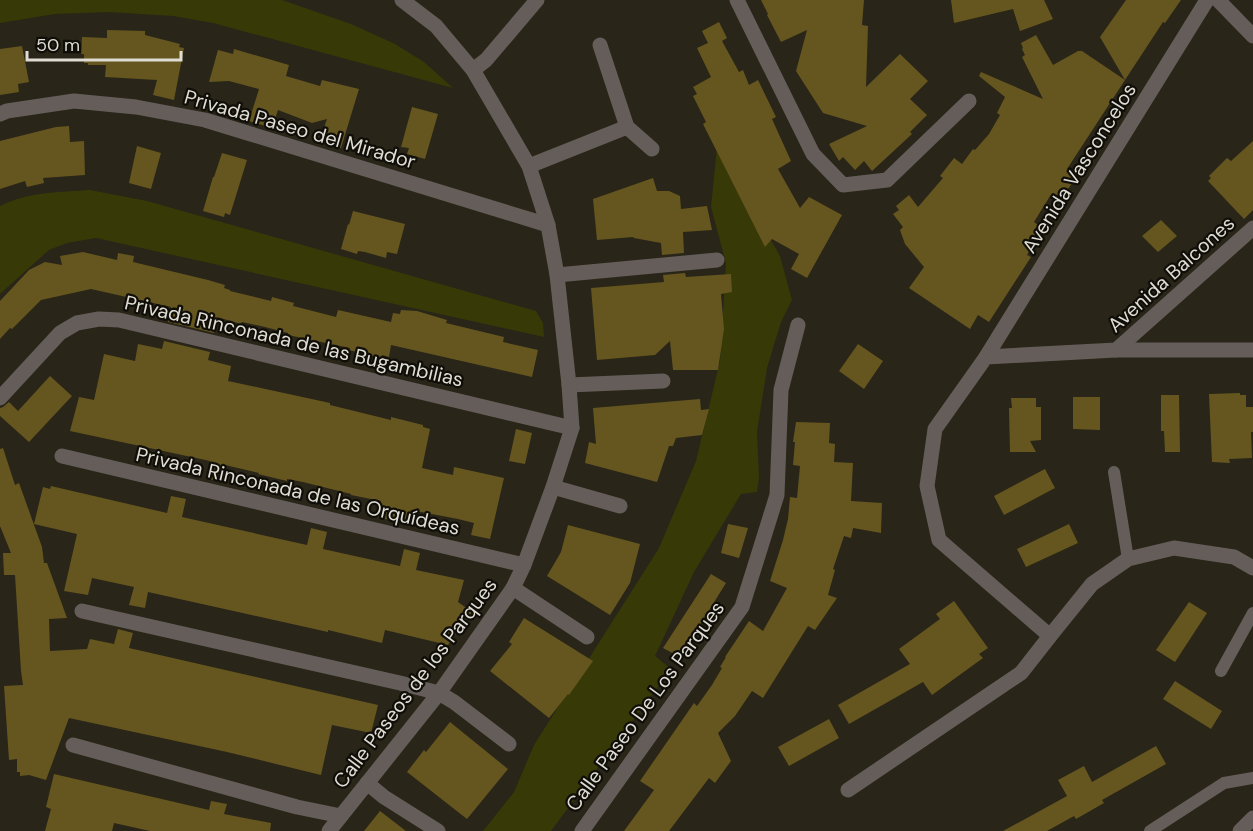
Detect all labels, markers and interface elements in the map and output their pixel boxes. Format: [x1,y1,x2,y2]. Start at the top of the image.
scale bar [27,24,182,62]
text: 50 m [36,33,80,57]
street label: Avenida Vasconcelos [1016,78,1142,258]
street label: Privada Paseo del Mirador [181,84,419,174]
street label: Avenida Balcones [1102,210,1240,338]
street label: Privada Rinconada de las Bugambilias [122,289,466,393]
street label: Privada Rinconada de las Orquídeas [133,441,463,541]
street label: Calle Paseos de los Parques [327,573,503,793]
street label: Calle Paseo De Los Parques [560,596,730,816]

